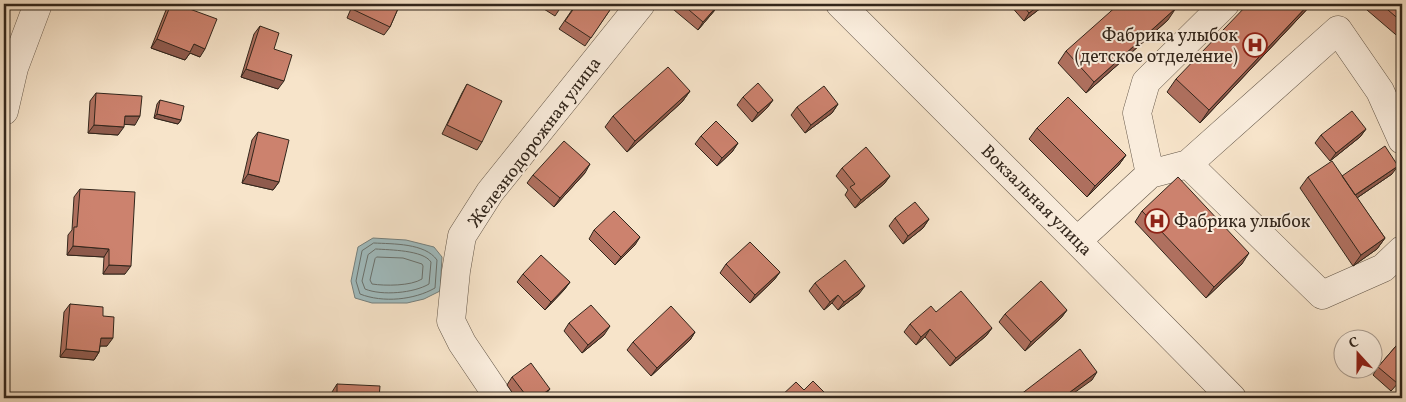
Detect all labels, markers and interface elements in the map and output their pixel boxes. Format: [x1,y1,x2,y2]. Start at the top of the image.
place label: Фабрика улыбок (детское отделение) [1075,24,1238,70]
hospital icon: Фабрика улыбок (детское отделение) [1242,32,1268,58]
street label: Железнодорожная улица [463,52,608,234]
street label: Вокзальная улица [975,140,1097,262]
hospital icon: Фабрика улыбок [1144,208,1170,234]
place label: Фабрика улыбок [1174,210,1311,235]
north arrow [1334,330,1384,380]
text: С [1346,333,1361,354]

